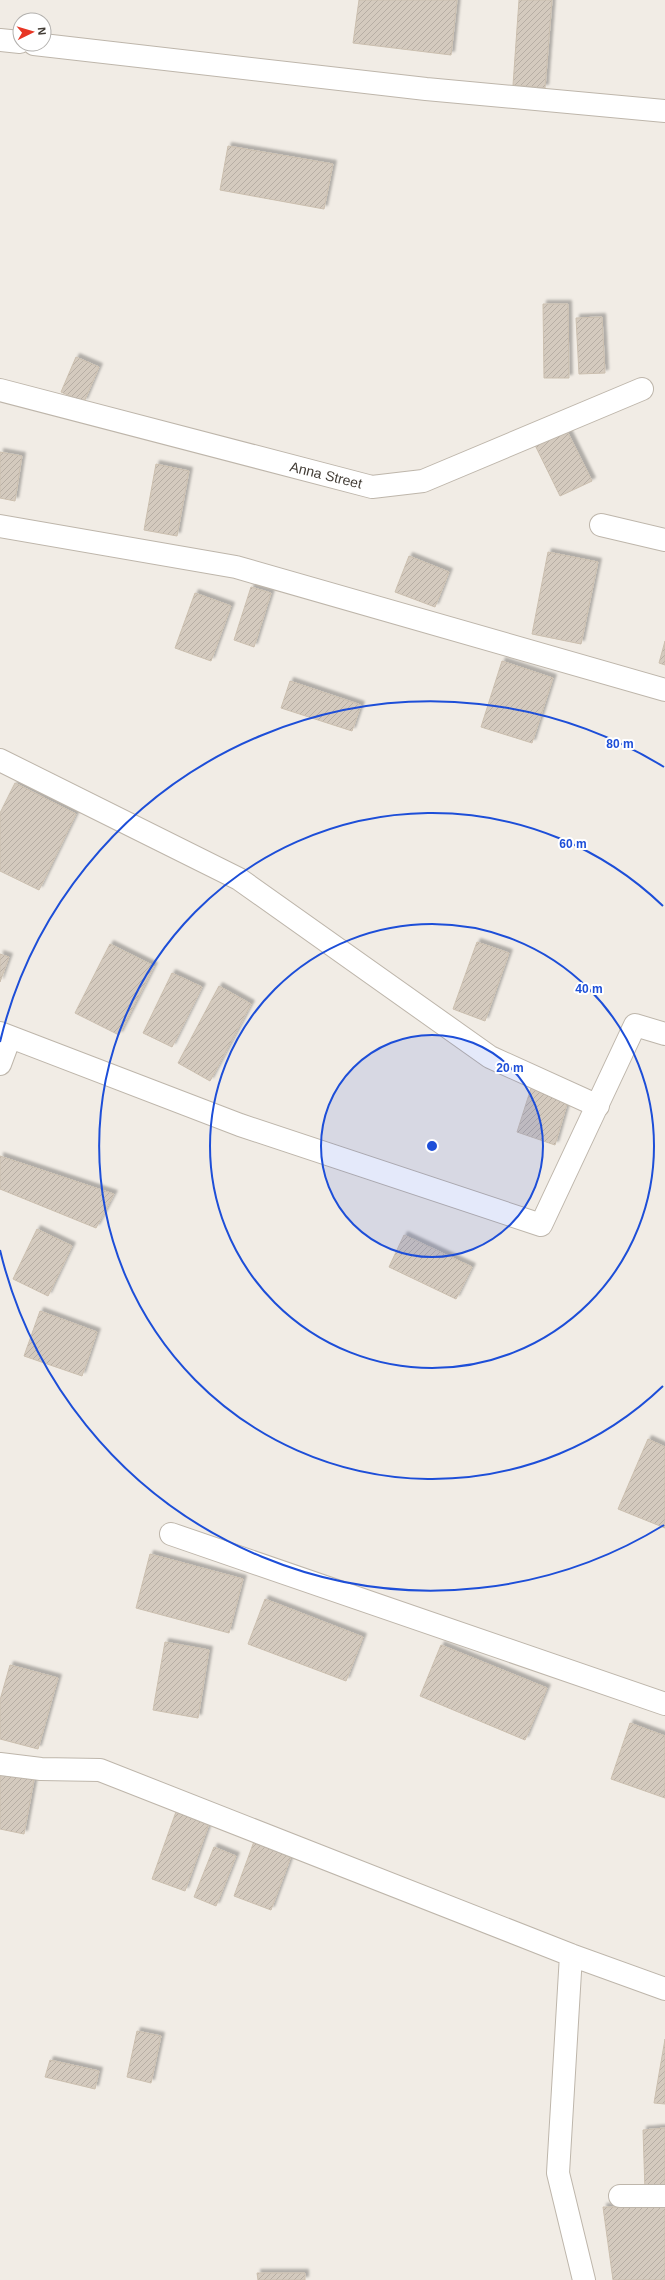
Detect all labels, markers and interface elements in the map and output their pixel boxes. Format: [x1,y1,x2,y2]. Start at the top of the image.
north arrow [12,12,52,52]
text: N [36,27,48,36]
street label: Anna Street [288,458,364,492]
text: 80 m [606,737,634,751]
text: 60 m [559,837,587,851]
text: 40 m [575,982,603,996]
text: 20 m [496,1061,524,1075]
centre of rings [425,1139,439,1153]

